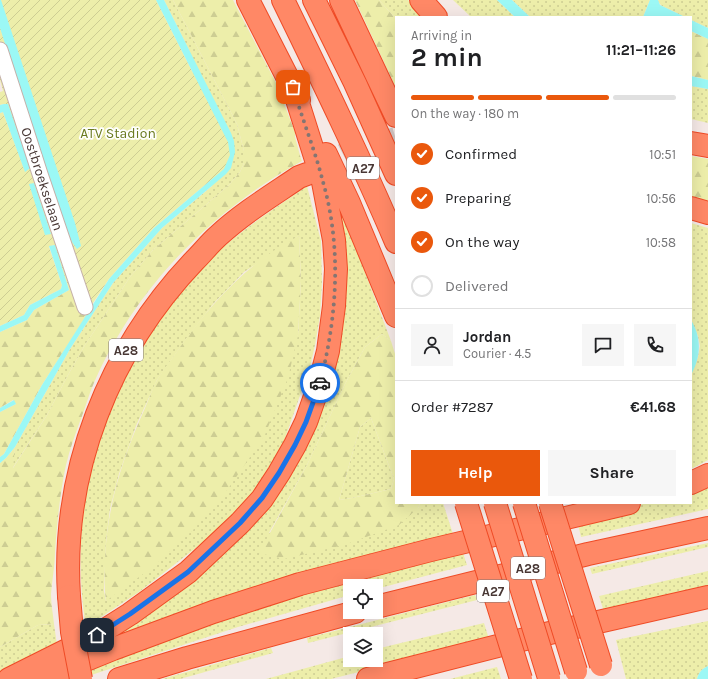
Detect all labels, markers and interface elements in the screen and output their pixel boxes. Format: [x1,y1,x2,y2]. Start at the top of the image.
text: Arriving in [411,28,472,43]
text: 11:21–11:26 [606,41,676,59]
text: 2 min [411,42,483,73]
pin [276,70,310,104]
icon: bag [282,76,304,98]
text: On the way · 180 m [411,106,519,121]
street label: Oostbroekselaan [17,125,67,233]
park label: ATV Stadion [80,125,156,142]
icon: check [411,143,433,165]
text: Confirmed [445,145,517,163]
text: 10:51 [649,147,676,162]
road number: A27 [347,157,379,179]
icon: check [411,187,433,209]
text: Preparing [445,189,511,207]
text: 10:56 [646,191,676,206]
icon: check [411,231,433,253]
text: On the way [445,233,519,251]
text: 10:58 [646,235,676,250]
text: Delivered [445,277,509,295]
button: person [411,324,453,366]
button: chat [582,324,624,366]
button: phone [634,324,676,366]
text: Jordan [463,328,511,346]
road number: A28 [109,339,143,361]
text: Courier · 4.5 [463,346,531,361]
courier [300,363,340,403]
icon: car [309,372,331,394]
text: Order #7287 [411,398,493,416]
text: €41.68 [630,398,676,416]
button: Help [411,450,540,496]
button: Share [548,450,676,496]
road number: A28 [511,557,545,579]
map controls [343,579,383,667]
button: locate [343,579,383,619]
road number: A27 [477,580,509,602]
pin [80,618,114,652]
icon: home [86,624,108,646]
button: layers [343,627,383,667]

